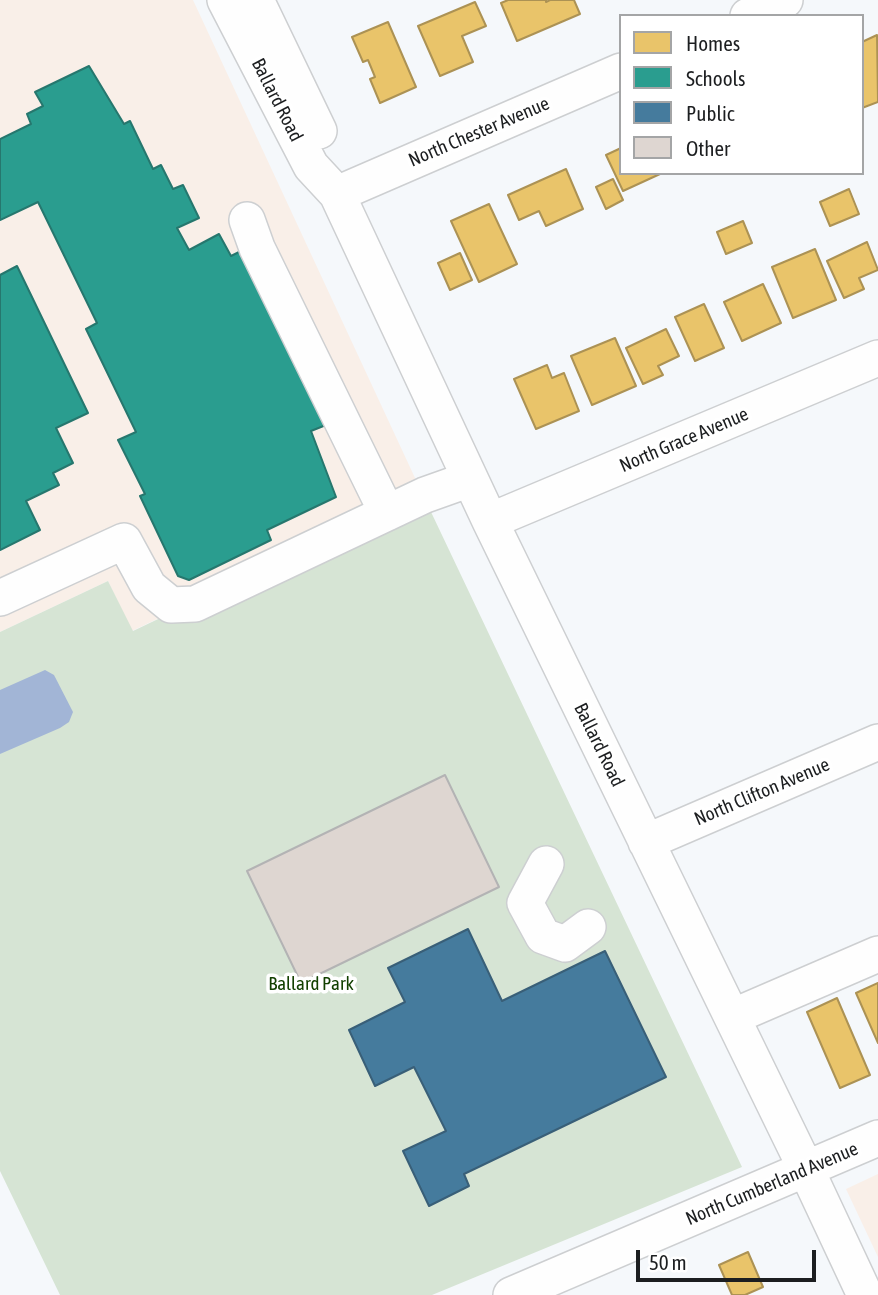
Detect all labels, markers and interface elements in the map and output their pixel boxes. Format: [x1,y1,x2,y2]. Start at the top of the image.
legend [619,14,864,175]
text: Homes [686,31,740,55]
street label: Ballard Road [246,55,308,145]
text: Schools [686,66,746,90]
street label: North Chester Avenue [405,92,553,172]
text: Public [686,101,735,125]
text: Other [686,136,730,160]
street label: North Grace Avenue [616,403,752,477]
street label: Ballard Road [569,699,629,791]
street label: North Clifton Avenue [691,753,833,831]
park label: Ballard Park [268,973,354,995]
street label: North Cumberland Avenue [683,1137,861,1231]
scale bar [640,1236,820,1280]
text: 50 m [649,1250,687,1274]

